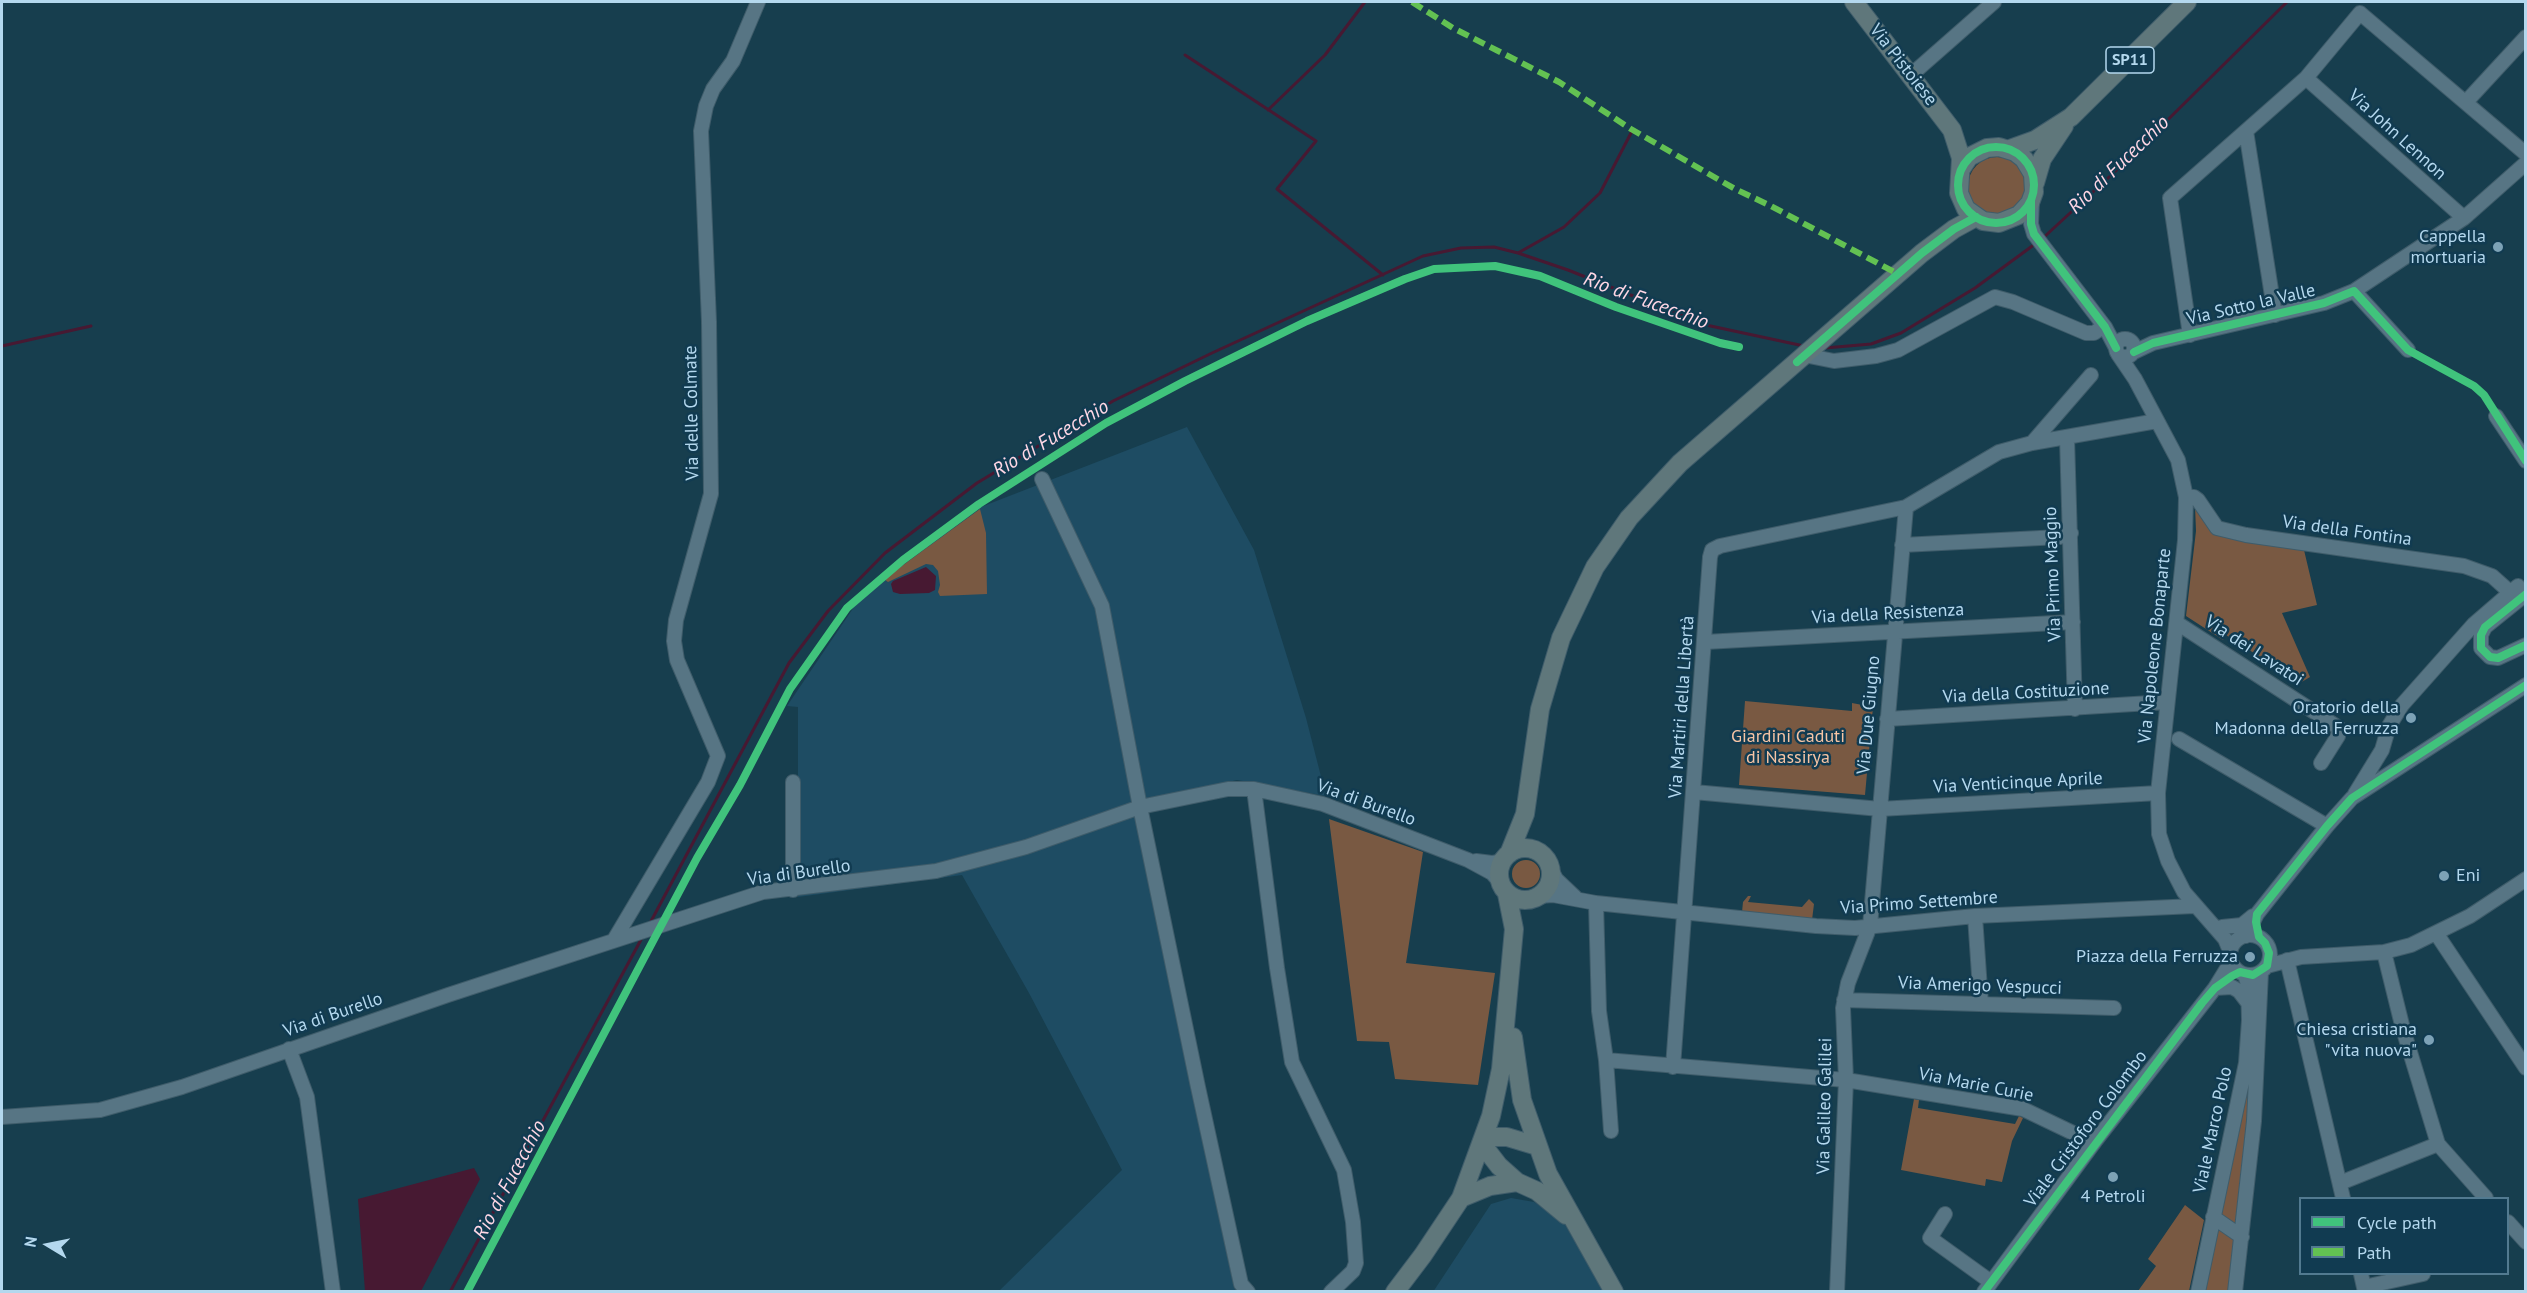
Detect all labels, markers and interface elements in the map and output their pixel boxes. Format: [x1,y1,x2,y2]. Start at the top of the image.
street label: Via Pistoiese [1864,20,1942,110]
road number: SP11 [2106,47,2154,73]
street label: Via John Lennon [2343,85,2451,185]
water label: Rio di Fucecchio [2063,111,2175,219]
place label: Cappella mortuaria [2410,226,2486,268]
marker: Cappella mortuaria [2491,240,2505,254]
water label: Rio di Fucecchio [1580,267,1712,335]
street label: Via Sotto la Valle [2185,280,2317,330]
street label: Via delle Colmate [680,345,704,481]
water label: Rio di Fucecchio [989,395,1113,483]
street label: Via Primo Maggio [2040,506,2066,642]
street label: Via della Fontina [2281,511,2413,551]
street label: Via Napoleone Bonaparte [2134,547,2176,745]
street label: Via della Resistenza [1811,599,1965,629]
street label: Via dei Lavatoi [2201,611,2307,691]
street label: Via Martiri della Libertà [1665,615,1699,799]
street label: Via Due Giugno [1853,655,1885,775]
street label: Via della Costituzione [1942,678,2110,708]
place label: Oratorio della Madonna della Ferruzza [2215,697,2399,740]
marker: Oratorio della Madonna della Ferruzza [2404,711,2418,725]
park label: Giardini Caduti di Nassirya [1731,726,1845,768]
street label: Via Venticinque Aprile [1933,768,2103,798]
street label: Via di Burello [1314,775,1418,831]
street label: Via di Burello [746,855,852,891]
place label: Eni [2456,865,2480,887]
marker: Eni [2437,869,2451,883]
street label: Via Primo Settembre [1840,887,1998,919]
place label: Piazza della Ferruzza [2076,946,2238,968]
marker: Piazza della Ferruzza [2243,950,2257,964]
street label: Via Amerigo Vespucci [1898,972,2062,1000]
street label: Via di Burello [280,988,386,1042]
place label: Chiesa cristiana "vita nuova" [2296,1019,2417,1062]
marker: Chiesa cristiana "vita nuova" [2422,1033,2436,1047]
street label: Via Galileo Galilei [1813,1037,1837,1175]
street label: Viale Cristoforo Colombo [2020,1046,2152,1212]
street label: Via Marie Curie [1917,1063,2035,1107]
street label: Viale Marco Polo [2189,1065,2237,1195]
water label: Rio di Fucecchio [469,1116,551,1244]
marker: 4 Petroli [2106,1170,2120,1184]
place label: 4 Petroli [2080,1186,2146,1208]
legend [2299,1197,2509,1275]
text: Cycle path [2357,1211,2437,1234]
north arrow [18,1215,78,1275]
text: N [20,1235,41,1249]
text: Path [2357,1241,2391,1264]

